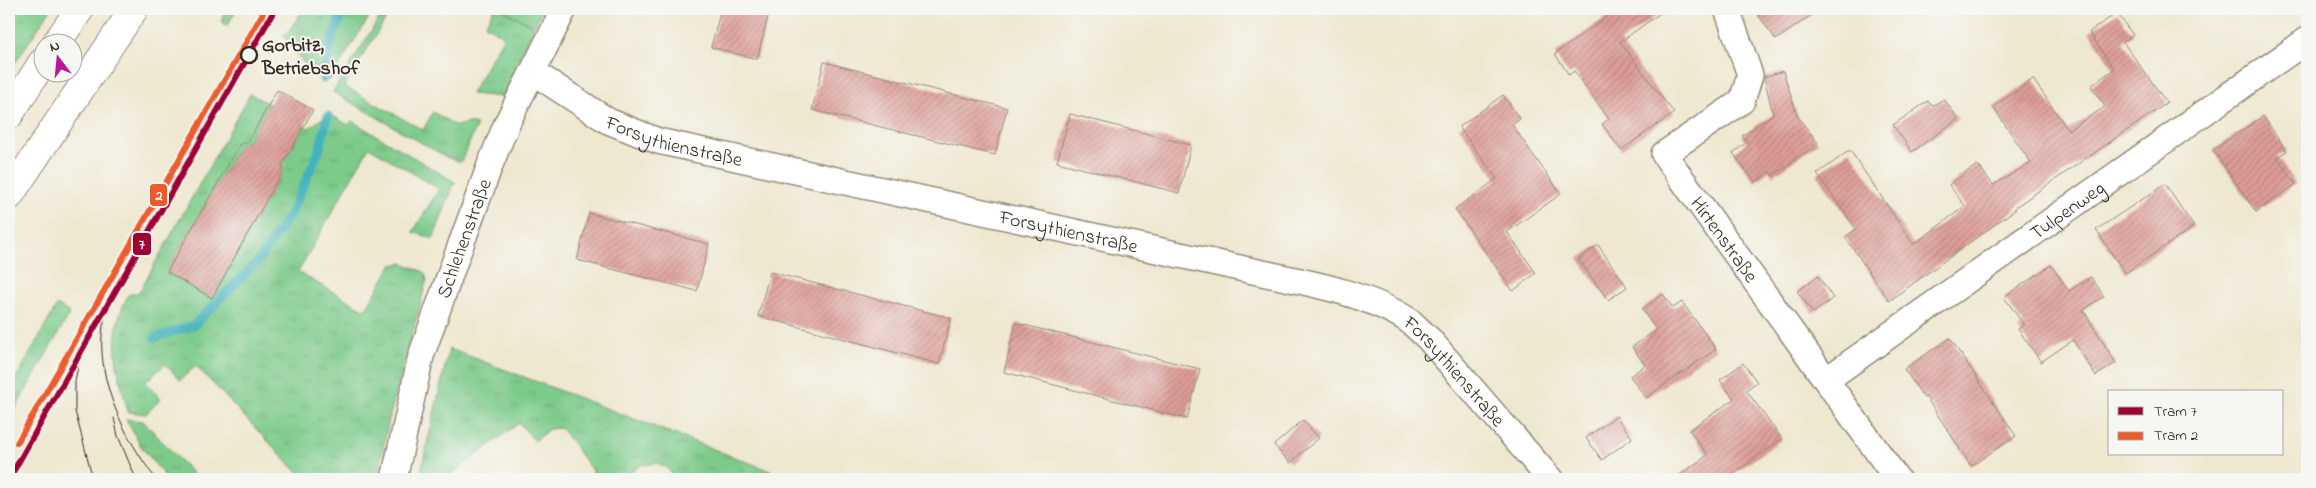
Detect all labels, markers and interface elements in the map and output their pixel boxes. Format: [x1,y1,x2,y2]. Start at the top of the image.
north arrow [32,32,82,82]
place label: Gorbitz, Betriebshof [261,32,361,84]
text: N [47,36,62,58]
marker: Gorbitz, Betriebshof [240,46,258,64]
street label: Forsythienstraße [600,109,745,176]
street label: Schlehenstraße [431,175,501,303]
street label: Tulpenweg [2025,175,2112,248]
line badge: 2 [149,183,168,207]
text: 2 [155,186,163,207]
street label: Hirtenstraße [1682,191,1764,290]
street label: Forsythienstraße [995,204,1140,262]
line badge: 7 [132,232,152,256]
text: 7 [139,235,145,256]
street label: Forsythienstraße [1395,309,1511,434]
legend [2108,390,2284,456]
text: Tram 7 [2154,401,2197,423]
text: Tram 2 [2154,425,2199,447]

